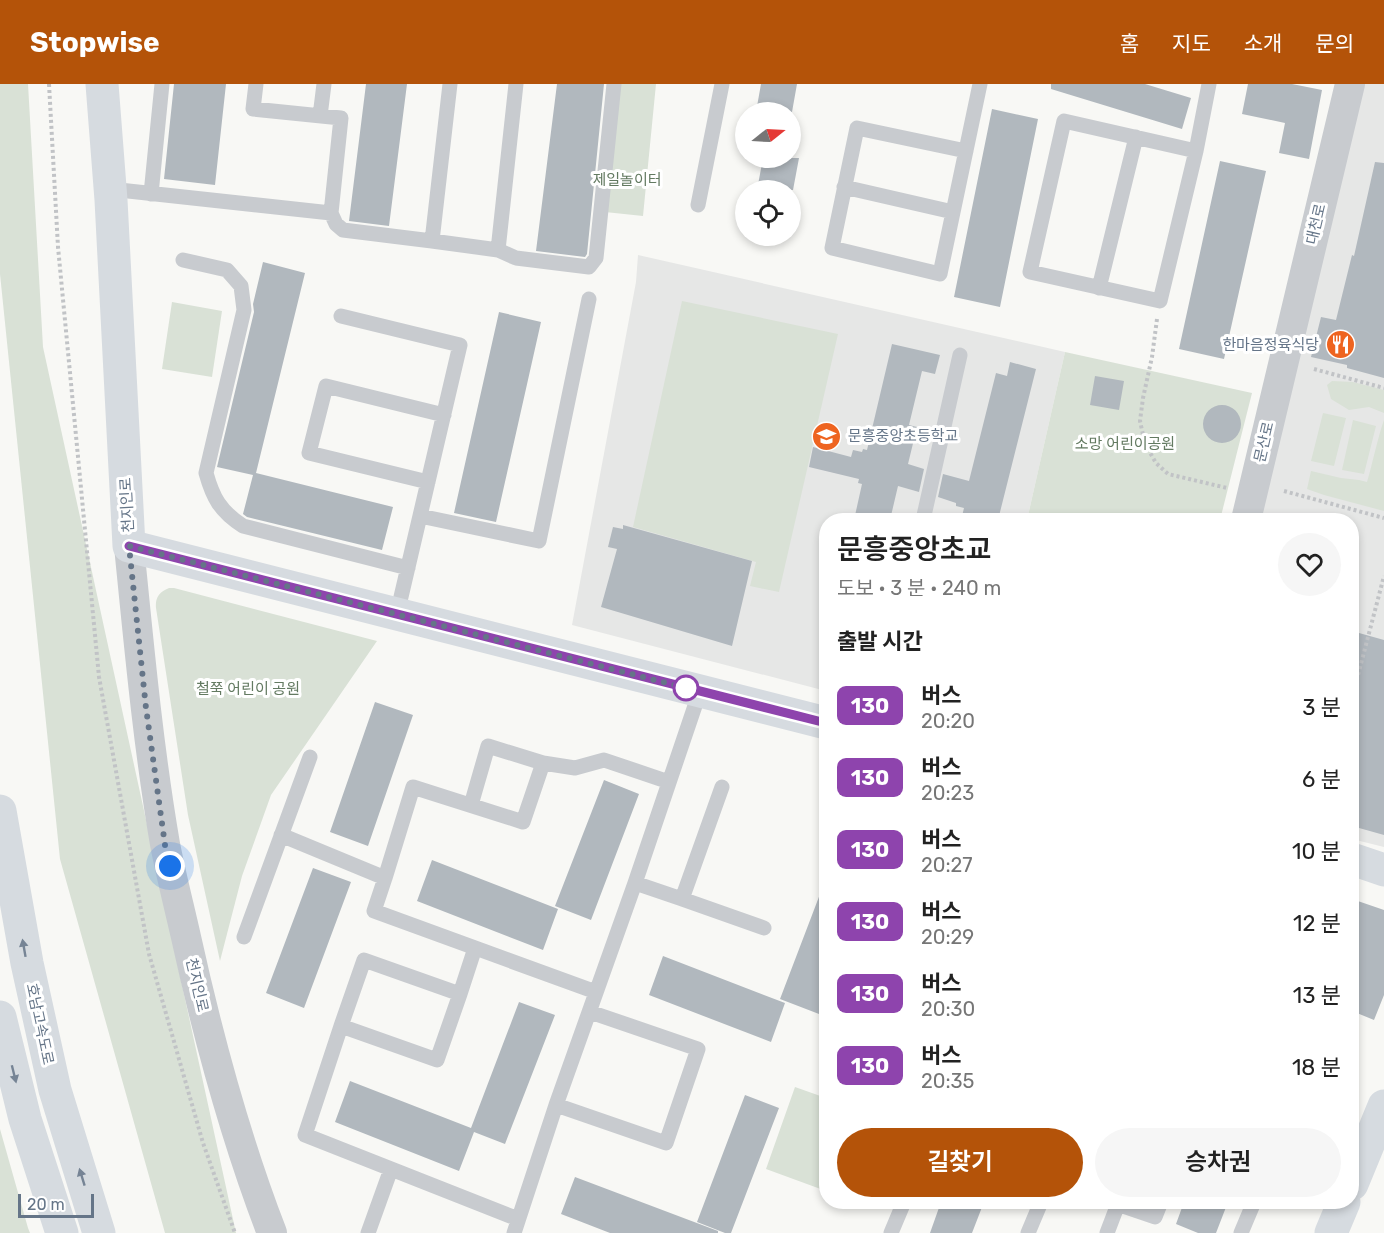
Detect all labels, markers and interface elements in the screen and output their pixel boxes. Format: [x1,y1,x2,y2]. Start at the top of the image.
text: Stopwise [30,26,160,59]
text: 홈 [1120,31,1139,56]
text: 지도 [1172,31,1211,56]
text: 소개 [1244,31,1282,56]
text: 문의 [1315,31,1354,56]
north arrow [735,102,801,168]
map controls [735,102,801,246]
park label: 제일놀이터 [592,171,662,189]
button: locate [735,180,801,246]
street label: 대천로 [1303,202,1329,246]
restaurant icon: 한마음정육식당 [1324,329,1356,361]
place label: 한마음정육식당 [1222,336,1319,354]
school or university icon: 문흥중앙초등학교 [811,420,843,452]
street label: 문산로 [1251,420,1277,464]
place label: 문흥중앙초등학교 [848,427,958,445]
park label: 소망 어린이공원 [1075,435,1175,453]
street label: 천지인로 [117,477,137,533]
text: 문흥중앙초교 [837,533,992,566]
button: heart [1278,533,1341,596]
text: 도보 · 3 분 · 240 m [837,576,1001,600]
text: 출발 시간 [837,628,923,655]
unlabelled marker [673,675,699,701]
park label: 철쭉 어린이 공원 [196,680,300,698]
text: 버스 [921,682,961,709]
text: 130 [851,693,889,718]
text: 3 분 [1302,694,1341,721]
text: 20:20 [921,709,975,733]
text: 버스 [921,754,961,781]
text: 130 [851,765,889,790]
text: 6 분 [1302,766,1341,793]
text: 20:23 [921,781,974,805]
text: 버스 [921,826,961,853]
text: 130 [851,837,889,862]
text: 10 분 [1292,838,1341,865]
your location [155,851,185,881]
text: 20:27 [921,853,973,877]
text: 버스 [921,898,961,925]
text: 130 [851,909,889,934]
text: 12 분 [1293,910,1341,937]
text: 20:29 [921,925,974,949]
one-way arrow [19,938,28,957]
street label: 천지인로 [182,956,212,1014]
text: 버스 [921,970,961,997]
text: 130 [851,981,889,1006]
street label: 호남고속도로 [23,982,57,1066]
text: 13 분 [1293,982,1341,1009]
text: 20:30 [921,997,975,1021]
text: 버스 [921,1042,961,1069]
text: 130 [851,1053,889,1078]
text: 18 분 [1292,1054,1341,1081]
one-way arrow [10,1065,20,1083]
text: 20:35 [921,1069,974,1093]
button: 길찾기 [837,1128,1083,1197]
button: 승차권 [1095,1128,1341,1197]
one-way arrow [77,1168,86,1186]
scale bar [18,1191,94,1218]
text: 20 m [27,1195,65,1214]

